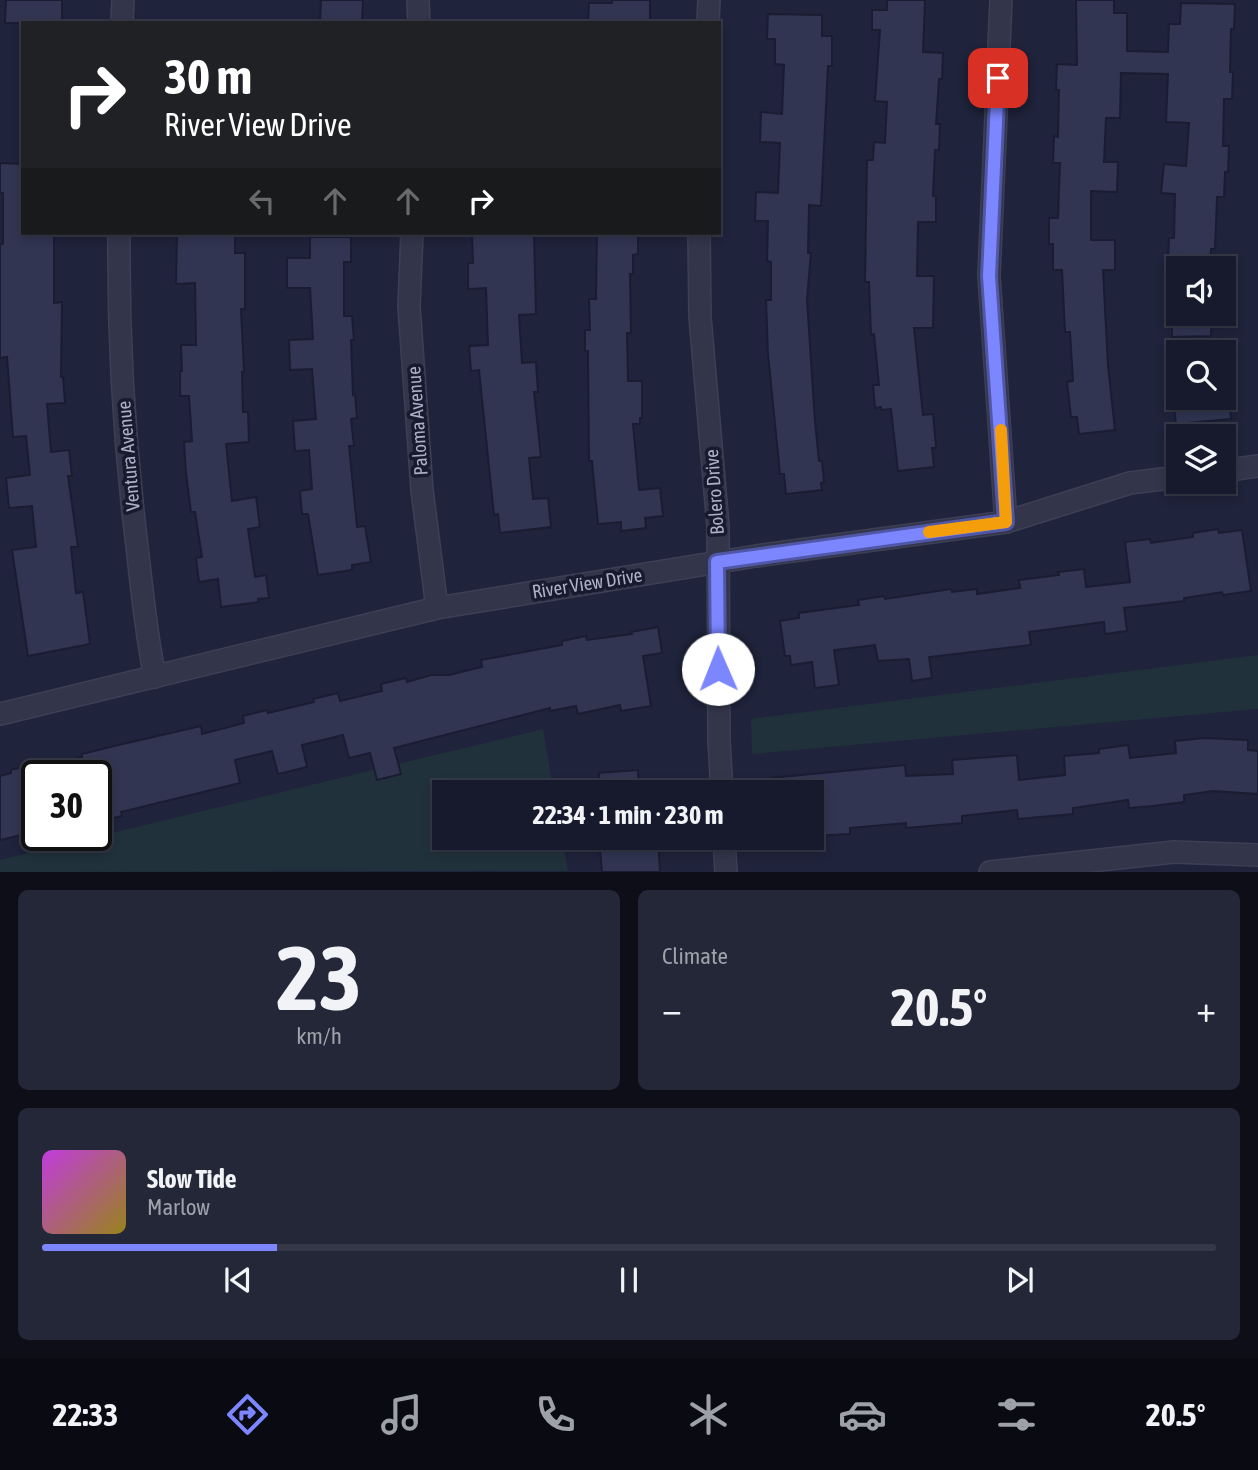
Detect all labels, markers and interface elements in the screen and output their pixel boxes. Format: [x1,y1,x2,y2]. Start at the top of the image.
text: 30 m [164,48,252,104]
pin [968,48,1028,108]
icon: right [49,49,140,140]
icon: arrive [979,59,1017,97]
text: River View Drive [164,106,351,143]
icon: left [243,182,281,220]
icon: ahead [316,182,354,220]
icon: ahead [389,182,427,220]
icon: right [462,182,500,220]
map controls [1166,256,1236,494]
button: sound [1166,256,1236,326]
button: search [1166,340,1236,410]
street label: Paloma Avenue [402,366,432,476]
street label: Ventura Avenue [112,400,144,512]
button: layers [1166,424,1236,494]
street label: Bolero Drive [700,449,728,535]
street label: River View Drive [530,563,644,603]
position arrow [681,632,755,706]
speed limit sign: 30 [21,760,112,851]
text: 22:34 · 1 min · 230 m [533,800,723,830]
text: 23 [276,925,362,1029]
text: Climate [662,943,728,969]
text: 20.5° [891,977,987,1037]
text: − [662,987,682,1030]
text: + [1196,987,1216,1030]
text: km/h [296,1023,342,1049]
text: Slow Tide [147,1164,237,1194]
text: Marlow [147,1194,210,1220]
icon: previous [219,1261,257,1299]
icon: pause [610,1261,648,1299]
icon: next [1001,1261,1039,1299]
icon: directions [223,1390,272,1439]
icon: music [377,1390,426,1439]
icon: phone [531,1390,580,1439]
icon: climate [684,1390,733,1439]
icon: car [838,1390,887,1439]
icon: filters [992,1390,1041,1439]
text: 22:33 [52,1396,118,1433]
text: 20.5° [1146,1396,1205,1433]

